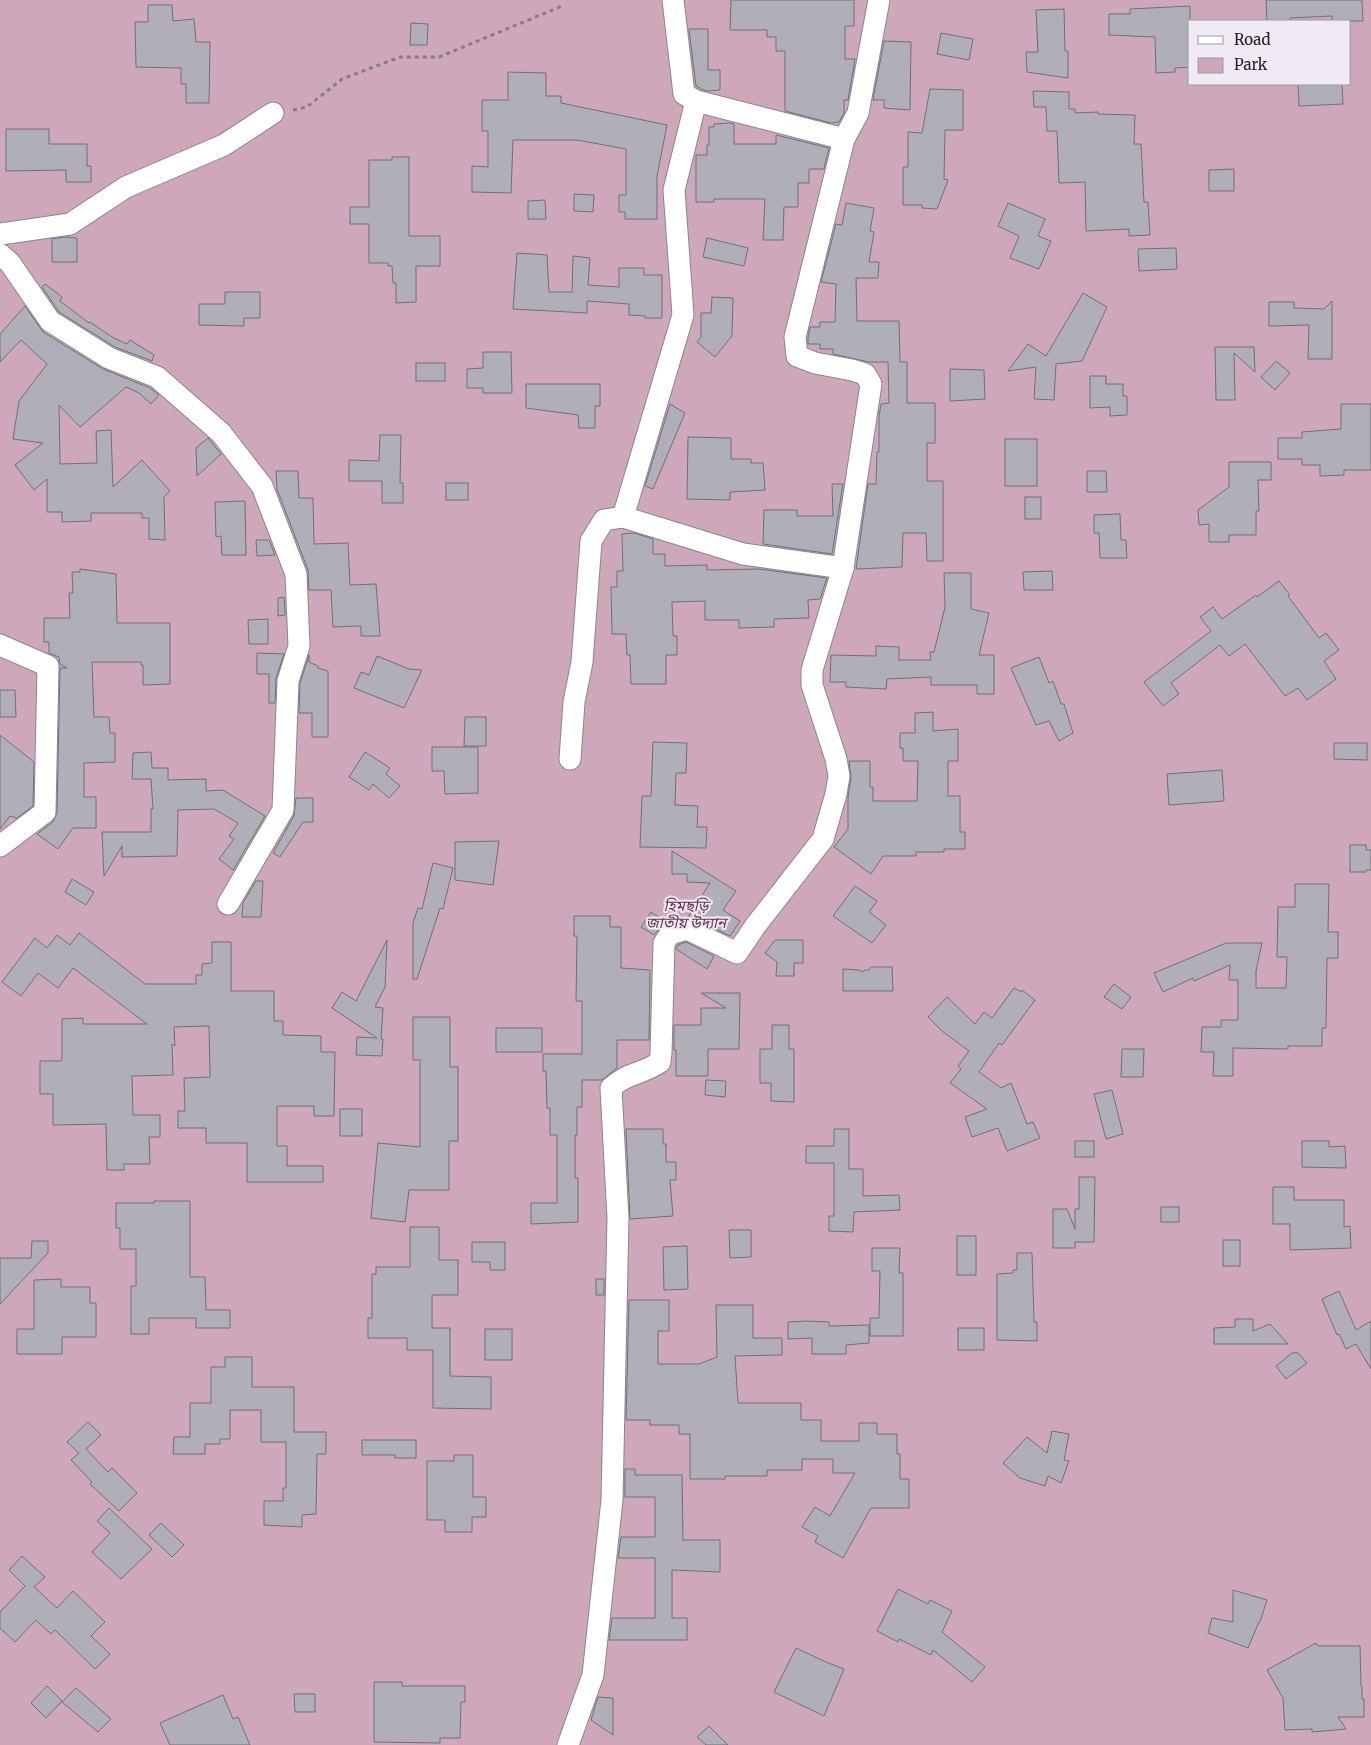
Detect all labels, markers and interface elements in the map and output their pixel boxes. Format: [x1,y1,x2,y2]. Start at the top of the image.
legend [1188,20,1351,85]
text: Road [1234,30,1270,49]
text: Park [1234,55,1268,74]
park label: হিমছড়ি জাতীয় উদ্যান [646,896,729,932]

